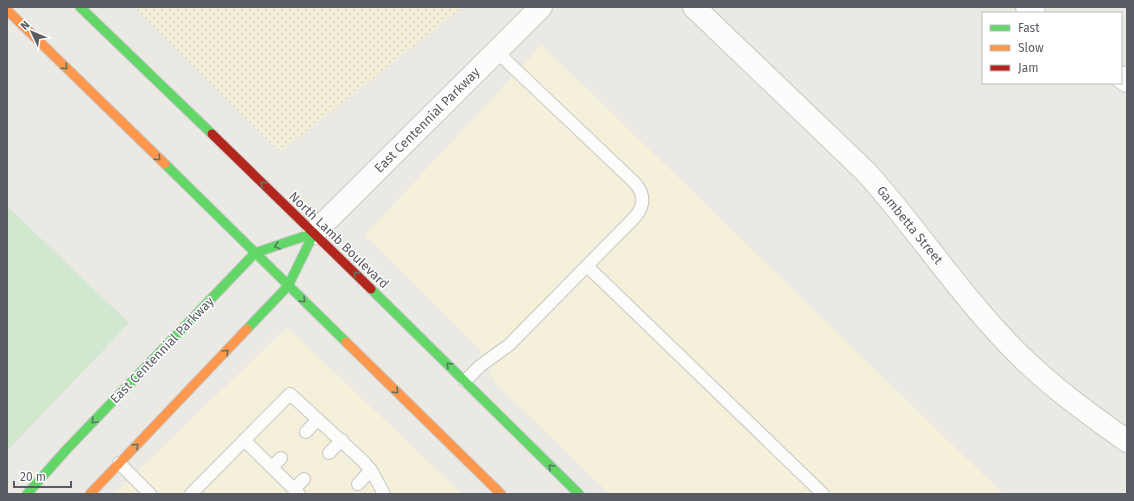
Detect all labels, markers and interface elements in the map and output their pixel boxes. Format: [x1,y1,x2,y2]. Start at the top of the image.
north arrow [12,12,52,52]
legend [982,12,1122,84]
text: N [18,18,32,33]
text: Fast [1018,21,1040,35]
text: Slow [1018,41,1044,55]
text: Jam [1018,61,1038,75]
one-way arrow [60,62,68,70]
street label: East Centennial Parkway [371,64,483,176]
one-way arrow [153,153,161,161]
one-way arrow [260,181,268,189]
street label: Gambetta Street [874,183,946,267]
street label: North Lamb Boulevard [286,189,392,291]
one-way arrow [274,241,281,250]
one-way arrow [353,271,361,279]
street label: East Centennial Parkway [107,293,217,406]
one-way arrow [298,295,306,303]
one-way arrow [221,349,228,356]
one-way arrow [446,362,454,370]
one-way arrow [391,386,399,394]
one-way arrow [91,416,99,424]
one-way arrow [131,443,139,451]
scale bar [14,463,71,489]
one-way arrow [548,464,556,472]
text: 20 m [20,470,46,484]

